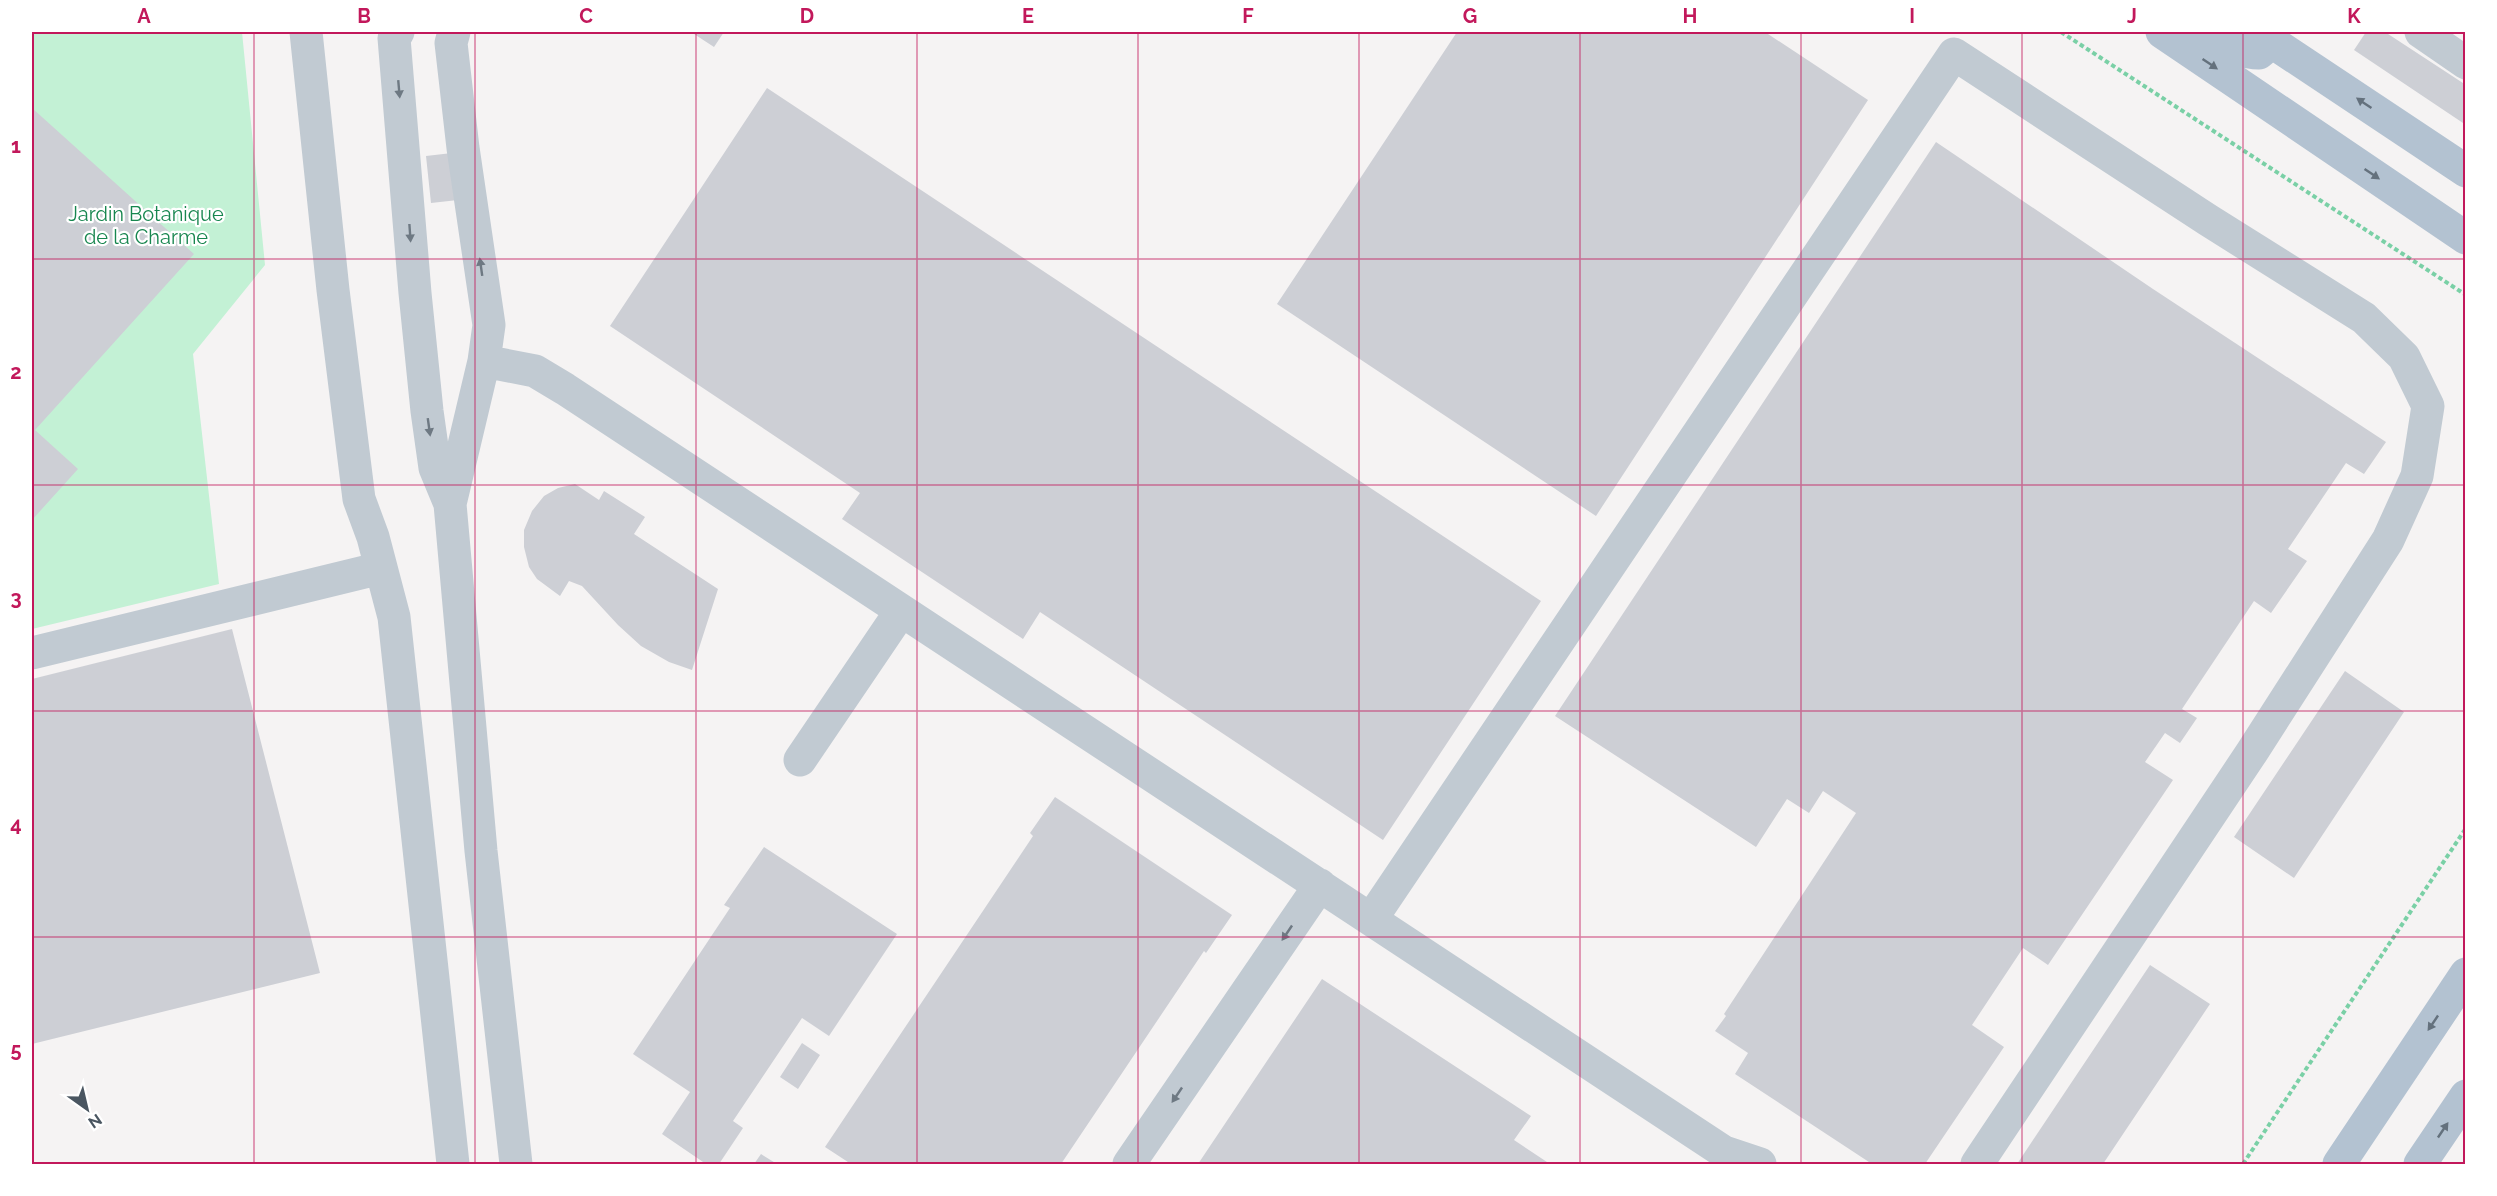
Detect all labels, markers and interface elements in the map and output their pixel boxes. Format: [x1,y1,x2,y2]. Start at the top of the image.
text: A [137,4,151,28]
text: B [357,4,371,28]
text: C [579,4,593,28]
text: D [800,4,814,28]
text: E [1022,4,1034,28]
text: F [1242,4,1254,28]
text: G [1463,4,1477,28]
text: H [1683,4,1697,28]
text: I [1909,4,1915,28]
text: J [2127,4,2137,28]
text: K [2347,4,2361,28]
one-way arrow [2202,58,2218,70]
one-way arrow [394,79,404,98]
one-way arrow [2357,97,2373,109]
text: 1 [11,134,21,158]
one-way arrow [2363,168,2379,180]
park label: Jardin Botanique de la Charme [68,202,224,249]
one-way arrow [405,223,415,242]
one-way arrow [476,258,485,277]
text: 2 [10,360,22,384]
one-way arrow [425,417,434,436]
text: 3 [10,586,22,610]
text: 4 [10,812,22,836]
one-way arrow [1281,925,1293,941]
one-way arrow [2428,1015,2439,1031]
text: 5 [10,1038,22,1062]
north arrow [57,1079,117,1139]
one-way arrow [1171,1086,1183,1102]
text: N [85,1110,105,1132]
one-way arrow [2437,1122,2448,1138]

